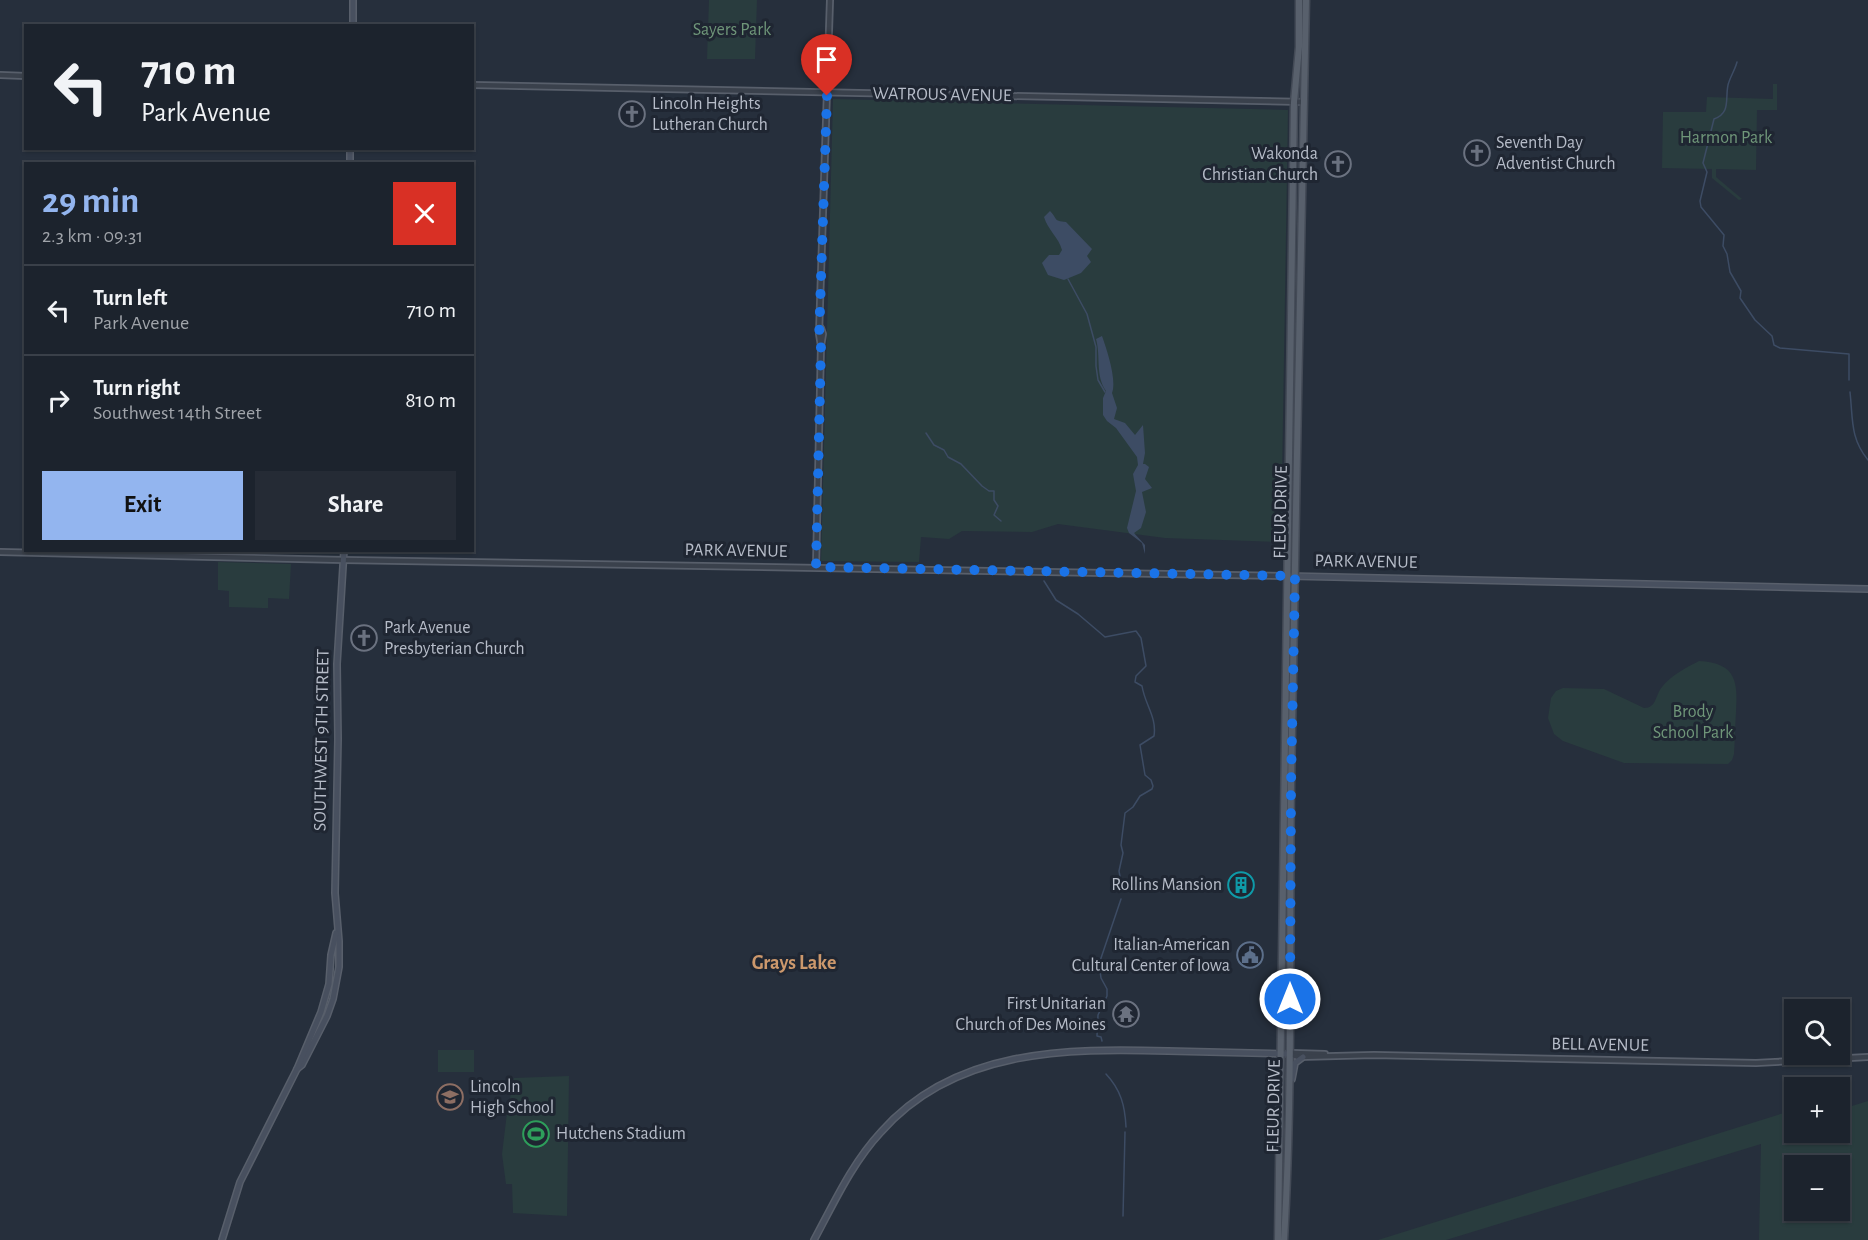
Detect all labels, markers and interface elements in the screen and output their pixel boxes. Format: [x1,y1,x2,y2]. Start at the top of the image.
park label: Sayers Park [693,21,772,39]
pin [801,34,852,96]
icon: arrive [810,43,843,76]
icon: left [42,48,120,126]
text: 710 m [141,50,236,92]
street label: WATROUS AVENUE [872,85,1012,105]
place label: Lincoln Heights Lutheran Church [652,95,768,134]
text: Park Avenue [141,99,271,126]
church icon: Lincoln Heights Lutheran Church [617,99,647,129]
park label: Harmon Park [1680,129,1773,147]
place label: Seventh Day Adventist Church [1496,134,1616,173]
church icon: Seventh Day Adventist Church [1462,138,1492,168]
place label: Wakonda Christian Church [1202,145,1318,184]
church icon: Wakonda Christian Church [1323,149,1353,179]
button: close [393,182,456,245]
text: 29 min [42,183,139,219]
text: 2.3 km · 09:31 [42,226,143,246]
text: Turn left [93,287,167,309]
icon: left [42,294,75,327]
text: 710 m [406,299,456,321]
text: Park Avenue [93,313,189,333]
text: Turn right [93,377,180,399]
icon: right [42,384,75,417]
text: 810 m [405,389,456,411]
text: Southwest 14th Street [93,403,262,423]
street label: FLEUR DRIVE [1271,465,1291,559]
button: Exit [42,471,243,540]
button: Share [255,471,456,540]
street label: PARK AVENUE [684,541,788,561]
street label: PARK AVENUE [1314,552,1418,572]
place label: Park Avenue Presbyterian Church [384,619,525,658]
church icon: Park Avenue Presbyterian Church [349,623,379,653]
street label: SOUTHWEST 9TH STREET [311,648,333,831]
park label: Brody School Park [1653,703,1734,742]
building icon: Rollins Mansion [1226,870,1256,900]
place label: Rollins Mansion [1111,876,1222,894]
place label: Italian-American Cultural Center of Iowa [1072,936,1230,975]
public building icon: Italian-American Cultural Center of Iowa [1235,940,1265,970]
district label: Grays Lake [752,953,836,973]
position arrow [1258,967,1322,1031]
place label: First Unitarian Church of Des Moines [955,995,1106,1034]
temple icon: First Unitarian Church of Des Moines [1111,999,1141,1029]
map controls [1784,999,1850,1221]
button: search [1784,999,1850,1065]
street label: BELL AVENUE [1551,1035,1649,1055]
street label: FLEUR DRIVE [1264,1059,1284,1153]
button: + [1784,1077,1850,1143]
place label: Lincoln High School [470,1078,554,1117]
school or university icon: Lincoln High School [435,1082,465,1112]
sports icon: Hutchens Stadium [521,1119,551,1149]
place label: Hutchens Stadium [556,1125,686,1143]
button: − [1784,1155,1850,1221]

